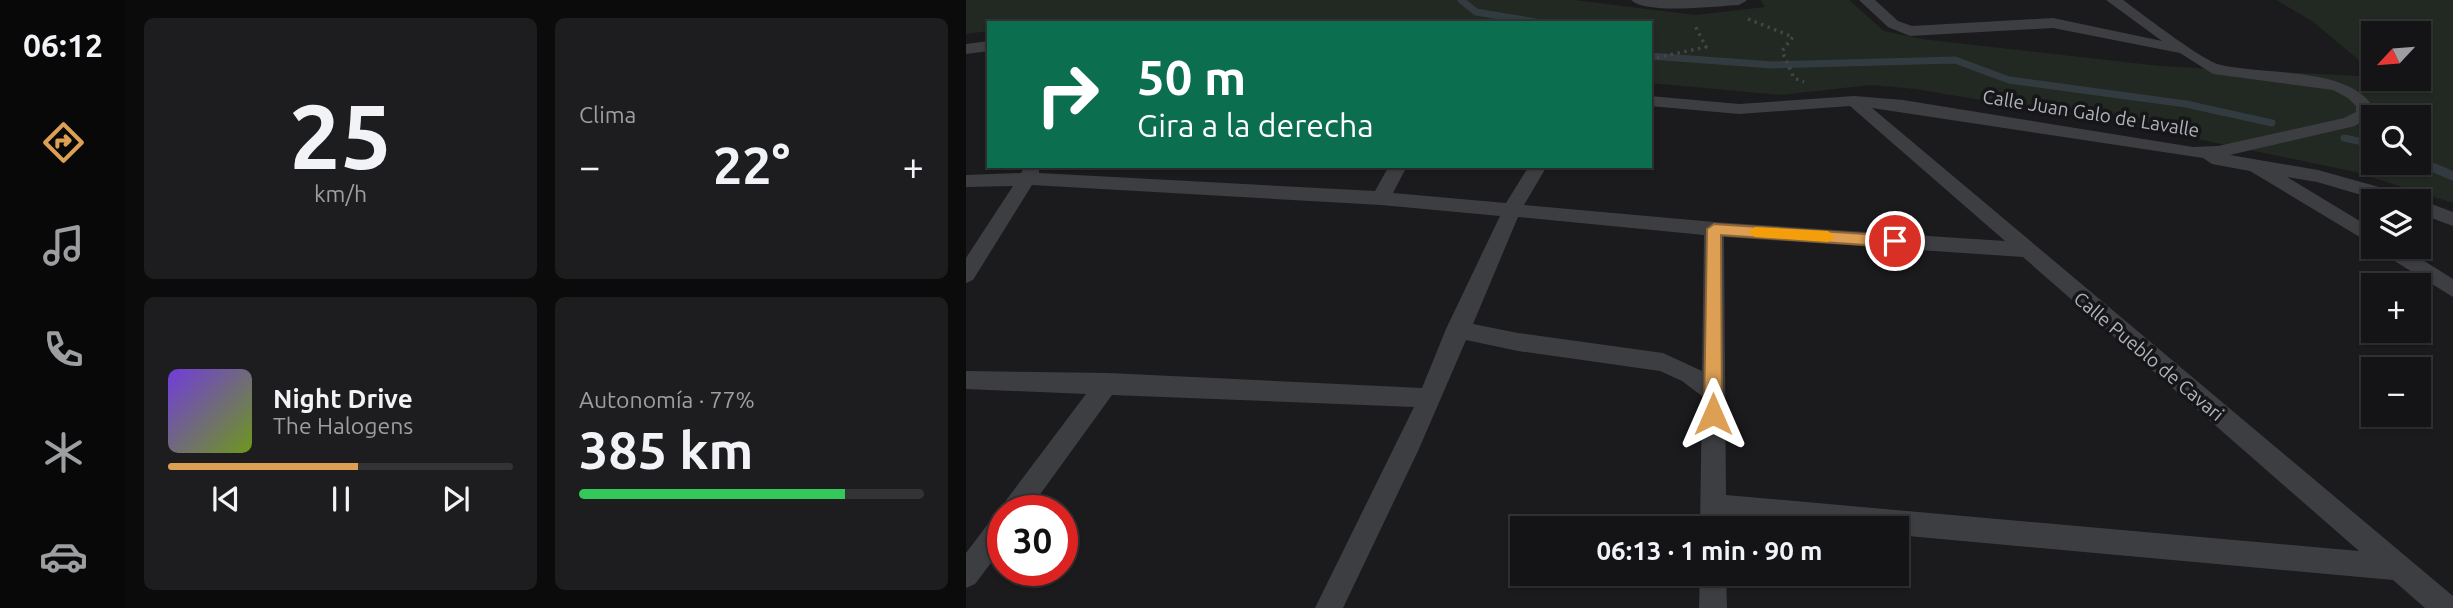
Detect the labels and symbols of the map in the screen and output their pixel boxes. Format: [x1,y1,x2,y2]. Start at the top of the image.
north arrow [2361,21,2431,91]
street label: Calle Juan Galo de Lavalle [1981,85,2201,141]
pin [1865,211,1925,271]
street label: Calle Pueblo de Cavari [2070,287,2228,425]
position arrow [1676,377,1750,451]
speed limit sign: 30 [987,495,1078,586]

